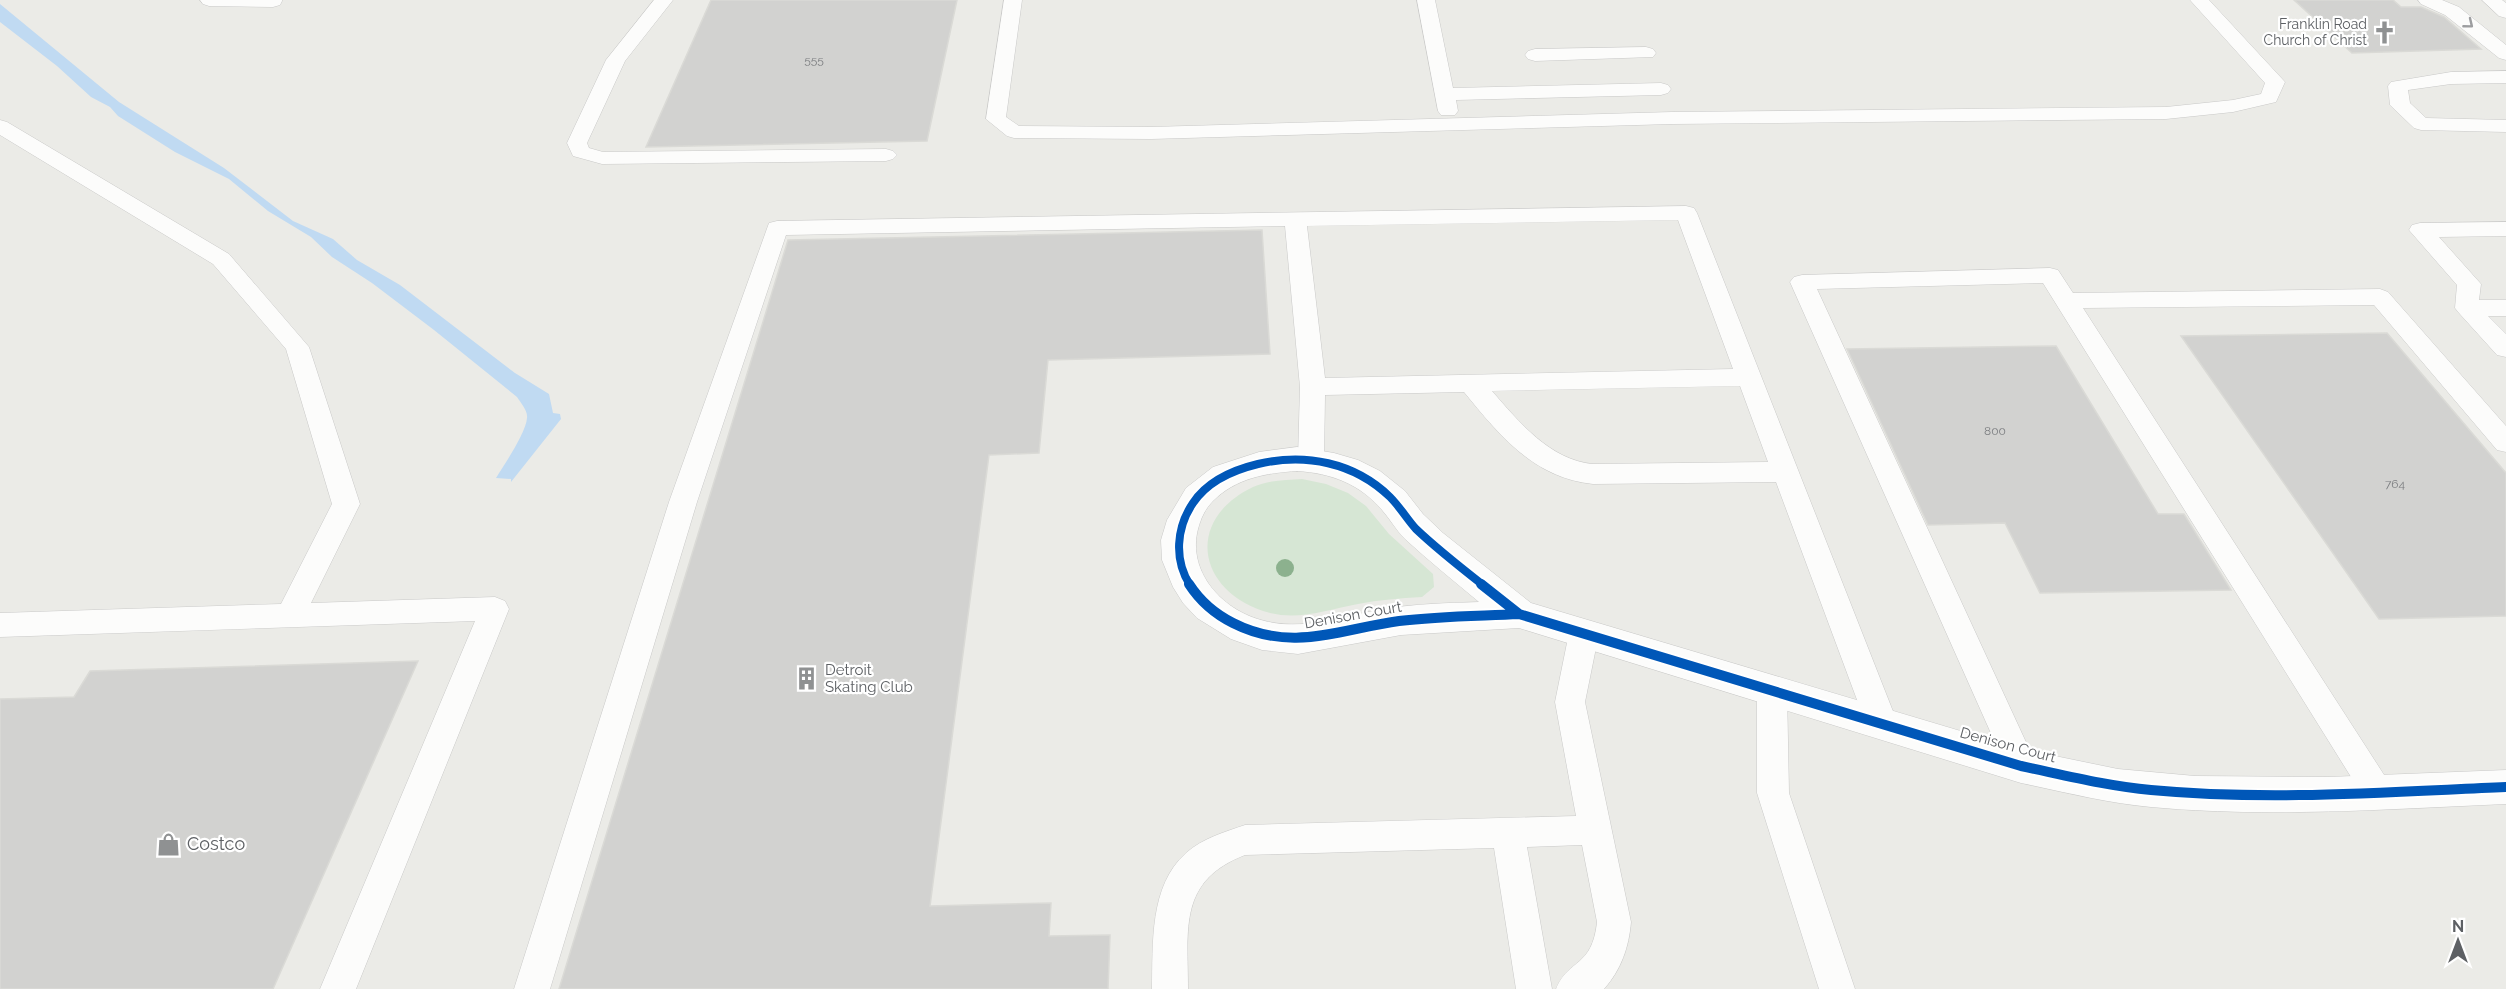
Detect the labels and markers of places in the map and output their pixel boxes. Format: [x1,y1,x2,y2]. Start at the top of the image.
place label: Franklin Road Church of Christ [2264,16,2367,48]
church icon: Franklin Road Church of Christ [2372,19,2398,45]
place label: Detroit Skating Club [825,661,913,696]
building icon: Detroit Skating Club [794,666,820,692]
shop icon: Costco [156,831,182,857]
place label: Costco [187,833,245,854]

